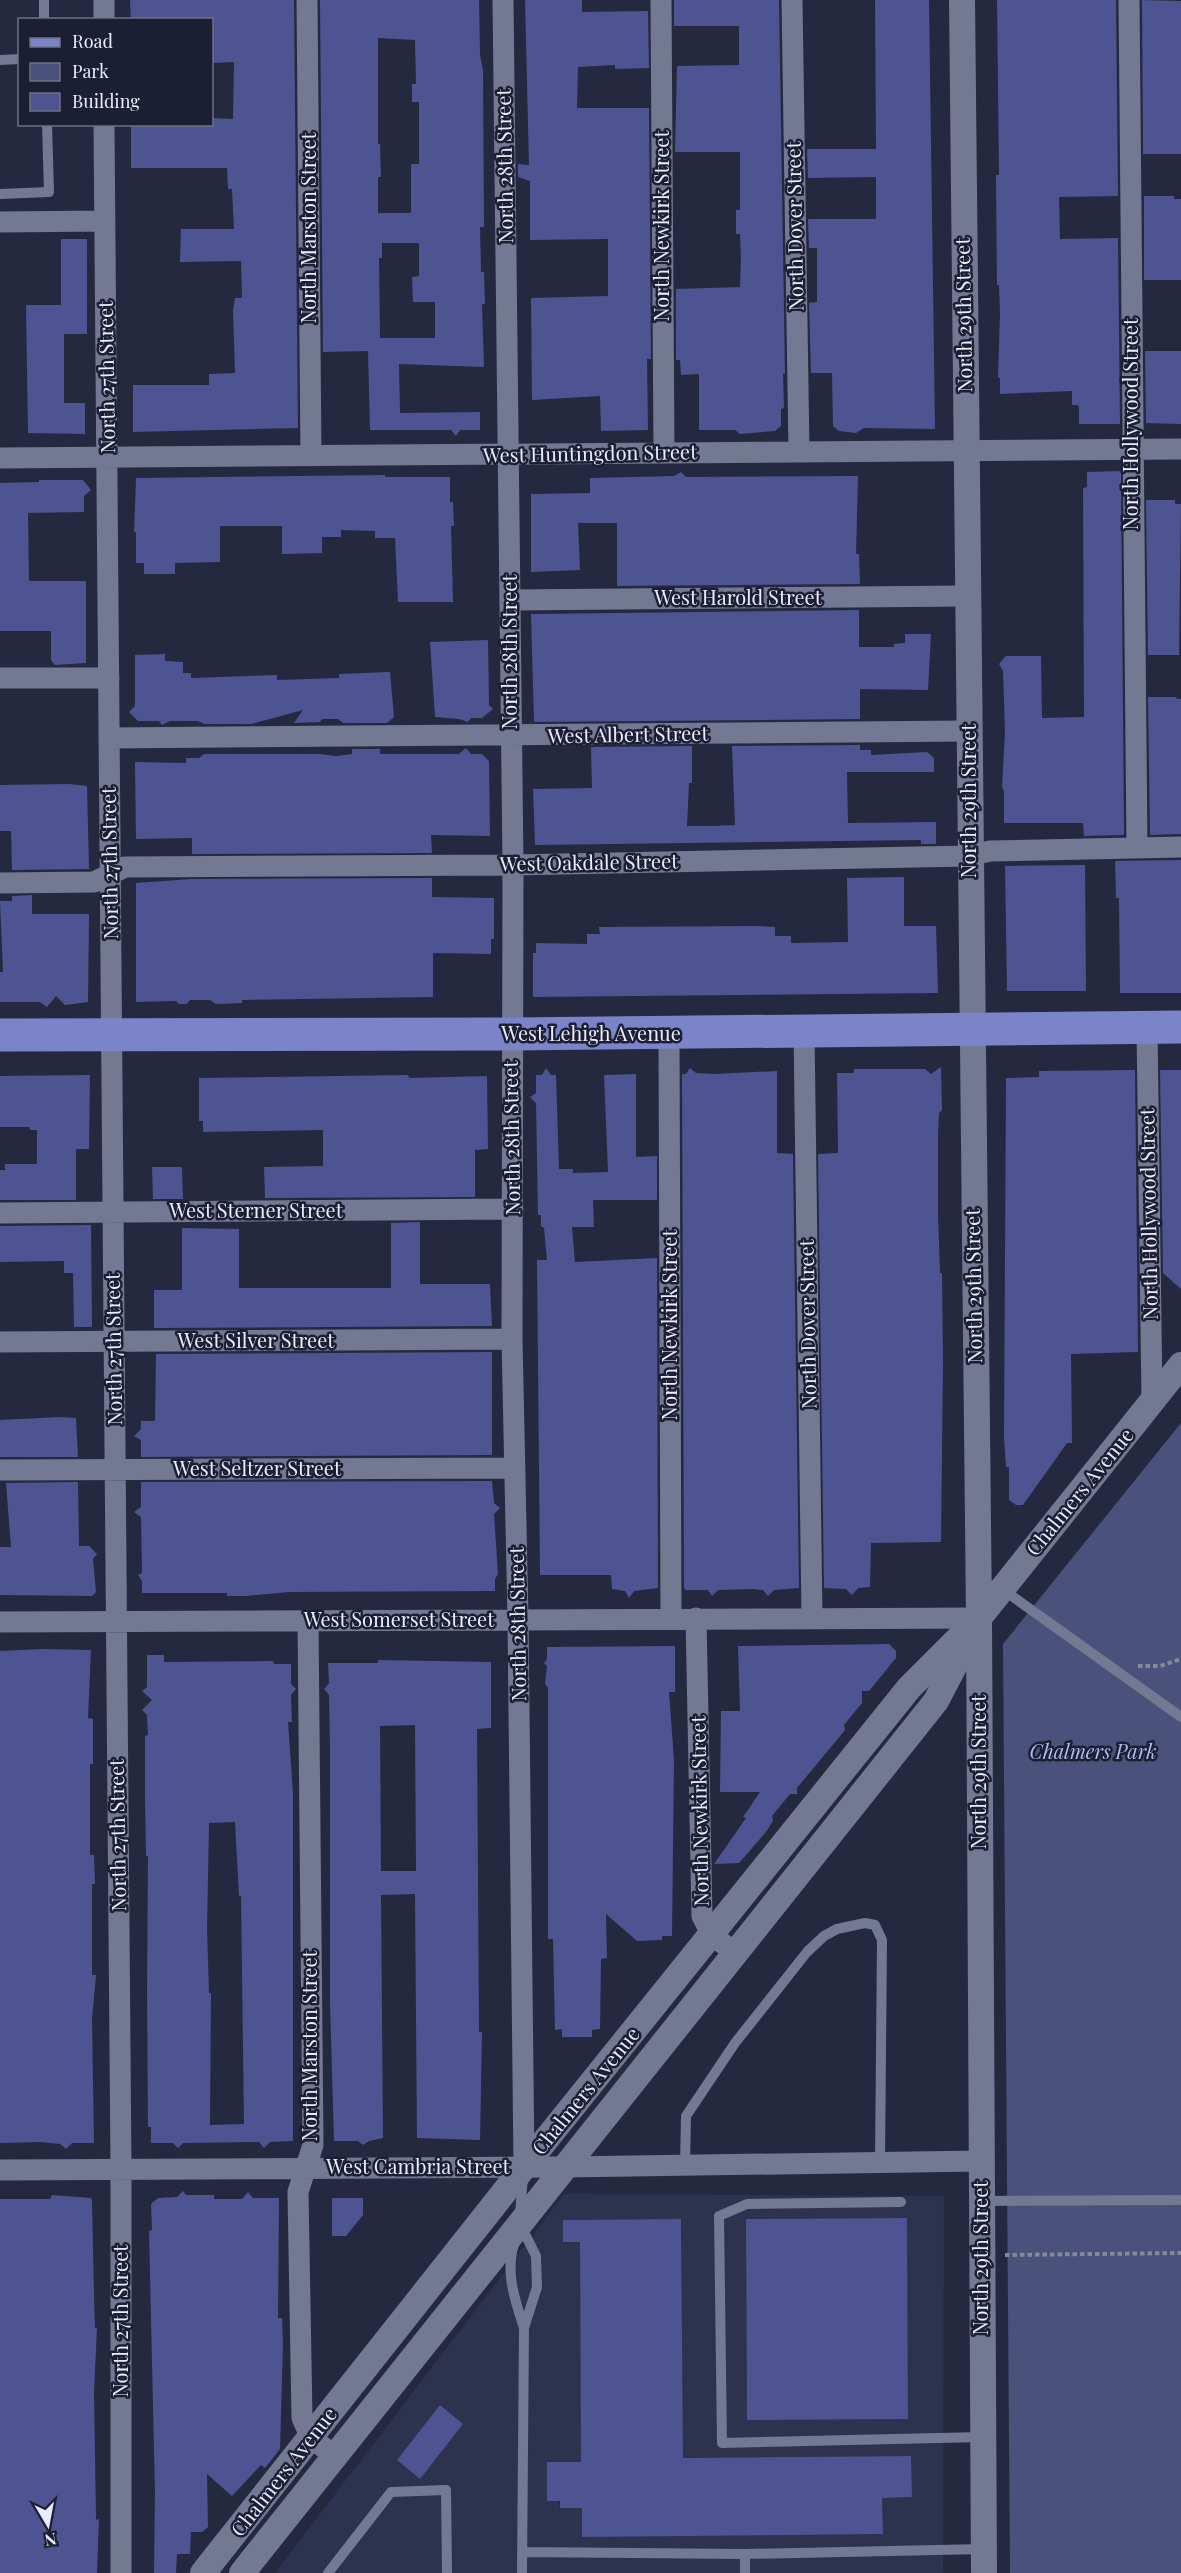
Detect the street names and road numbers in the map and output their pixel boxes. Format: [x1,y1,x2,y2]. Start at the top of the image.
street label: North 28th Street [489,87,518,244]
street label: North Newkirk Street [647,130,674,321]
street label: North Marston Street [294,131,321,324]
street label: North Dover Street [779,140,808,311]
street label: North 29th Street [948,237,977,393]
street label: North 27th Street [91,300,120,454]
street label: North Hollywood Street [1116,317,1143,530]
street label: West Huntingdon Street [482,437,698,468]
street label: North 28th Street [495,574,522,729]
street label: West Harold Street [653,583,823,610]
street label: West Albert Street [546,719,710,748]
street label: North 29th Street [954,723,981,878]
street label: North 27th Street [94,786,123,940]
street label: West Oakdale Street [498,846,679,877]
street label: West Lehigh Avenue [500,1019,681,1046]
street label: North 28th Street [496,1059,525,1216]
street label: North Hollywood Street [1132,1107,1163,1320]
street label: West Sterner Street [168,1196,344,1223]
street label: North 29th Street [958,1208,987,1364]
street label: North Newkirk Street [655,1229,682,1420]
street label: North Dover Street [792,1238,821,1409]
street label: North 27th Street [98,1272,127,1426]
street label: West Silver Street [177,1326,335,1353]
street label: Chalmers Avenue [1019,1421,1139,1561]
street label: West Seltzer Street [172,1454,342,1481]
street label: North 28th Street [502,1545,531,1702]
street label: West Somerset Street [303,1605,495,1632]
street label: North 29th Street [964,1694,991,1849]
street label: North Newkirk Street [683,1714,714,1907]
street label: North 27th Street [102,1758,131,1912]
street label: North Marston Street [295,1949,322,2142]
street label: Chalmers Avenue [525,2020,645,2160]
street label: West Cambria Street [325,2152,511,2179]
street label: North 29th Street [966,2180,993,2335]
street label: North 27th Street [106,2244,133,2397]
street label: Chalmers Avenue [224,2401,342,2541]

